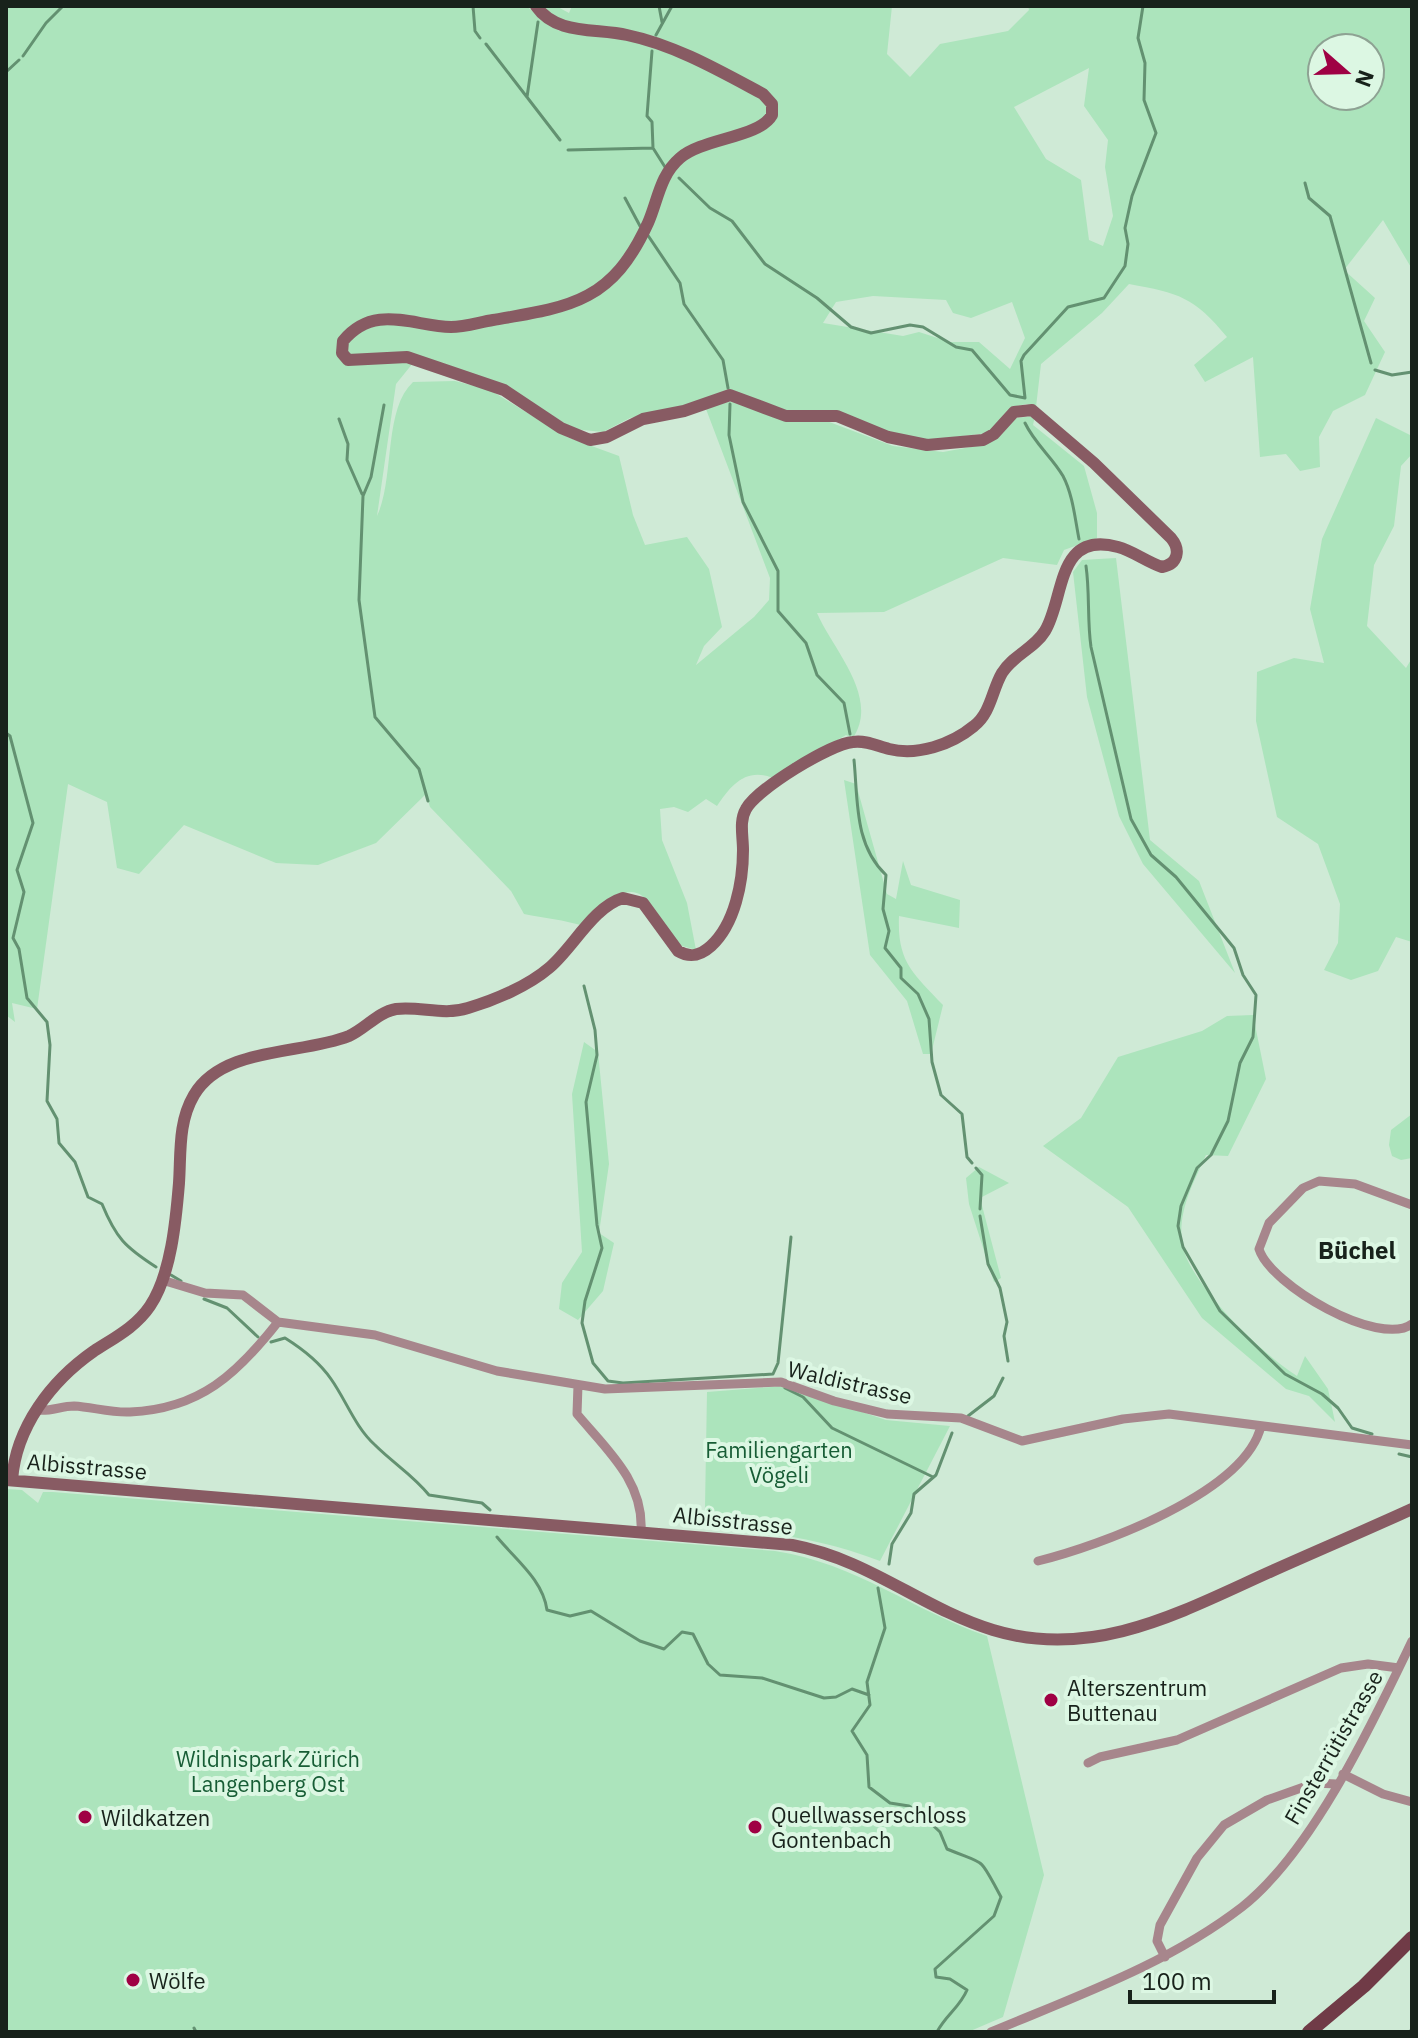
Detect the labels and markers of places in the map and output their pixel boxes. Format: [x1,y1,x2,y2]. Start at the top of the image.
place label: Alterszentrum Buttenau [1067,1673,1207,1727]
marker: Alterszentrum Buttenau [1042,1691,1060,1709]
place label: Quellwasserschloss Gontenbach [771,1800,967,1854]
place label: Wildkatzen [101,1803,210,1832]
marker: Wildkatzen [76,1808,94,1826]
marker: Quellwasserschloss Gontenbach [746,1818,764,1836]
place label: Wölfe [149,1966,206,1995]
marker: Wölfe [124,1971,142,1989]

